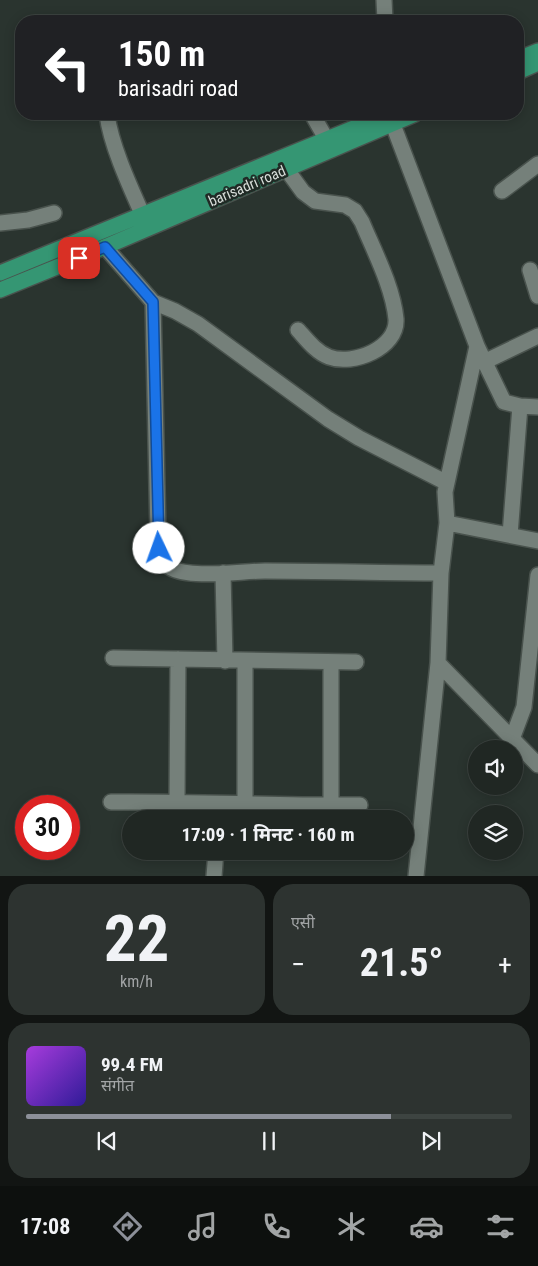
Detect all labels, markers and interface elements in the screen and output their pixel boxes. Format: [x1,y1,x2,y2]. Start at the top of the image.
text: 150 m [118,34,205,75]
icon: left [35,35,100,100]
text: barisadri road [118,76,238,101]
street label: barisadri road [206,162,288,210]
pin [58,237,100,279]
icon: arrive [65,244,93,272]
position arrow [132,521,184,573]
map controls [468,740,523,860]
button: sound [468,740,523,795]
speed limit sign: 30 [15,795,80,860]
button: layers [468,805,523,860]
text: 17:09 · 1 मिनट · 160 m [181,823,355,846]
text: 22 [104,901,169,977]
text: एसी [291,913,315,932]
text: 21.5° [360,941,443,985]
text: − [291,948,305,981]
text: + [498,948,512,981]
text: km/h [120,972,153,991]
text: 99.4 FM [101,1053,163,1076]
text: संगीत [101,1076,134,1095]
icon: previous [93,1127,121,1155]
icon: pause [255,1127,283,1155]
icon: next [417,1127,445,1155]
icon: directions [110,1209,145,1244]
icon: music [185,1209,220,1244]
icon: phone [259,1209,294,1244]
icon: climate [334,1209,369,1244]
icon: car [409,1209,444,1244]
icon: filters [483,1209,518,1244]
text: 17:08 [20,1214,70,1239]

